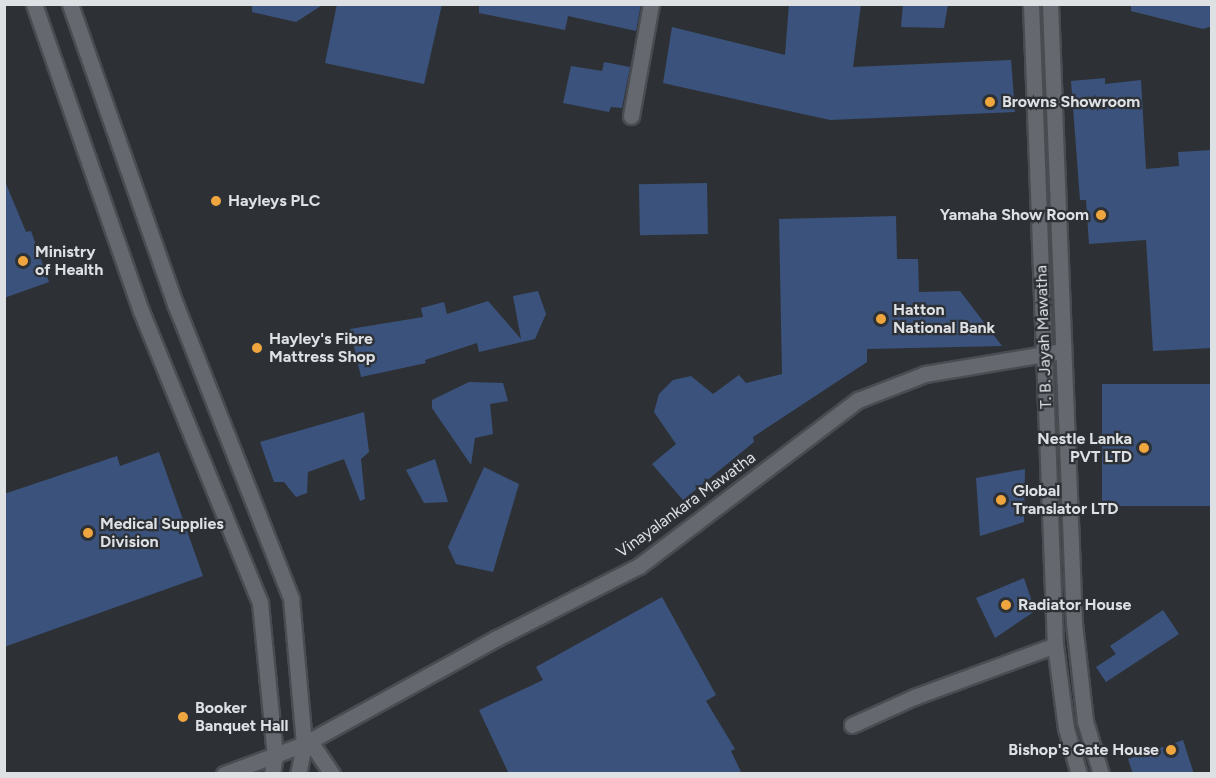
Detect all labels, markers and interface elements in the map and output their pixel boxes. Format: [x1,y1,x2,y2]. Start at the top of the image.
place label: Browns Showroom [1002,92,1140,112]
marker: Browns Showroom [983,95,997,109]
place label: Hayleys PLC [228,191,320,211]
marker: Hayleys PLC [209,194,223,208]
place label: Yamaha Show Room [940,205,1089,225]
marker: Yamaha Show Room [1094,208,1108,222]
place label: Ministry of Health [35,242,103,280]
marker: Ministry of Health [16,254,30,268]
street label: T. B. Jayah Mawatha [1032,265,1056,409]
place label: Hatton National Bank [893,300,995,338]
marker: Hatton National Bank [874,312,888,326]
place label: Hayley's Fibre Mattress Shop [269,329,375,367]
marker: Hayley's Fibre Mattress Shop [250,341,264,355]
place label: Nestle Lanka PVT LTD [1037,429,1132,467]
marker: Nestle Lanka PVT LTD [1137,441,1151,455]
street label: Vinayalankara Mawatha [613,448,759,562]
place label: Global Translator LTD [1013,481,1119,519]
marker: Global Translator LTD [994,493,1008,507]
place label: Medical Supplies Division [100,514,224,552]
marker: Medical Supplies Division [81,526,95,540]
place label: Radiator House [1018,595,1131,615]
marker: Radiator House [999,598,1013,612]
place label: Booker Banquet Hall [195,698,288,736]
marker: Booker Banquet Hall [176,710,190,724]
place label: Bishop's Gate House [1008,740,1159,760]
marker: Bishop's Gate House [1164,743,1178,757]

